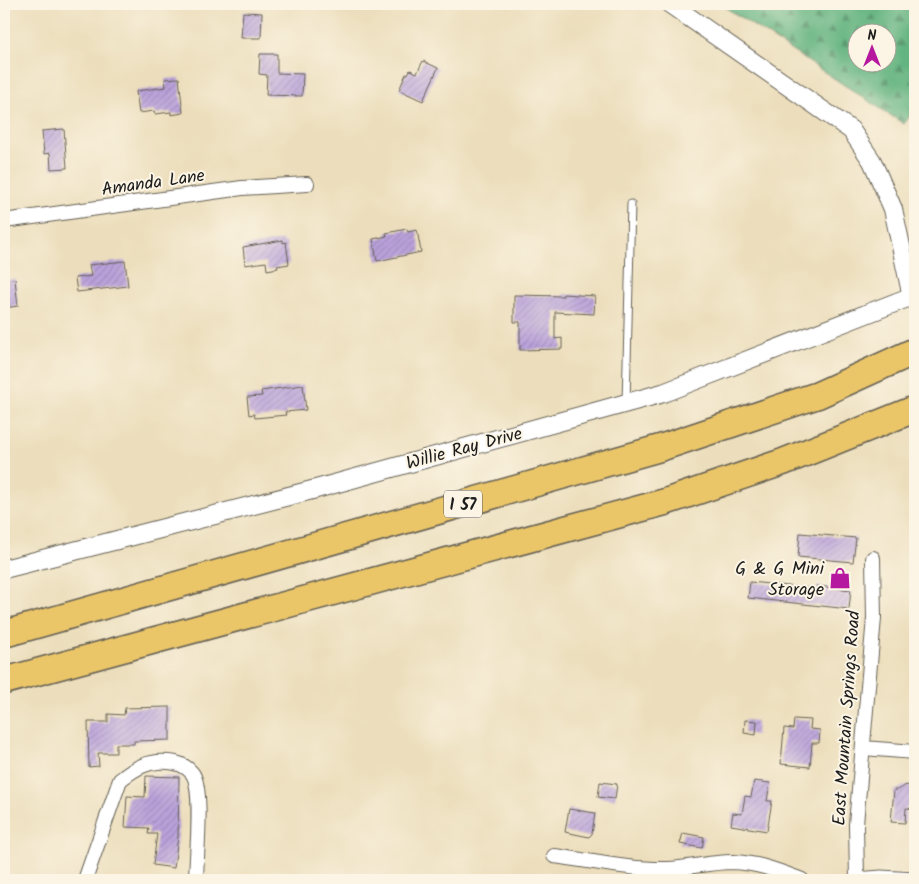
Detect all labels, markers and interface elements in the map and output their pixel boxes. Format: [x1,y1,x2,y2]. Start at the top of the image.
north arrow [846,22,896,72]
text: N [868,25,877,47]
street label: Amanda Lane [100,162,207,205]
street label: Willie Ray Drive [403,420,526,479]
road number: I 57 [444,490,482,518]
place label: G & G Mini Storage [735,555,825,605]
shop icon: G & G Mini Storage [827,565,853,591]
street label: East Mountain Springs Road [826,609,870,827]

